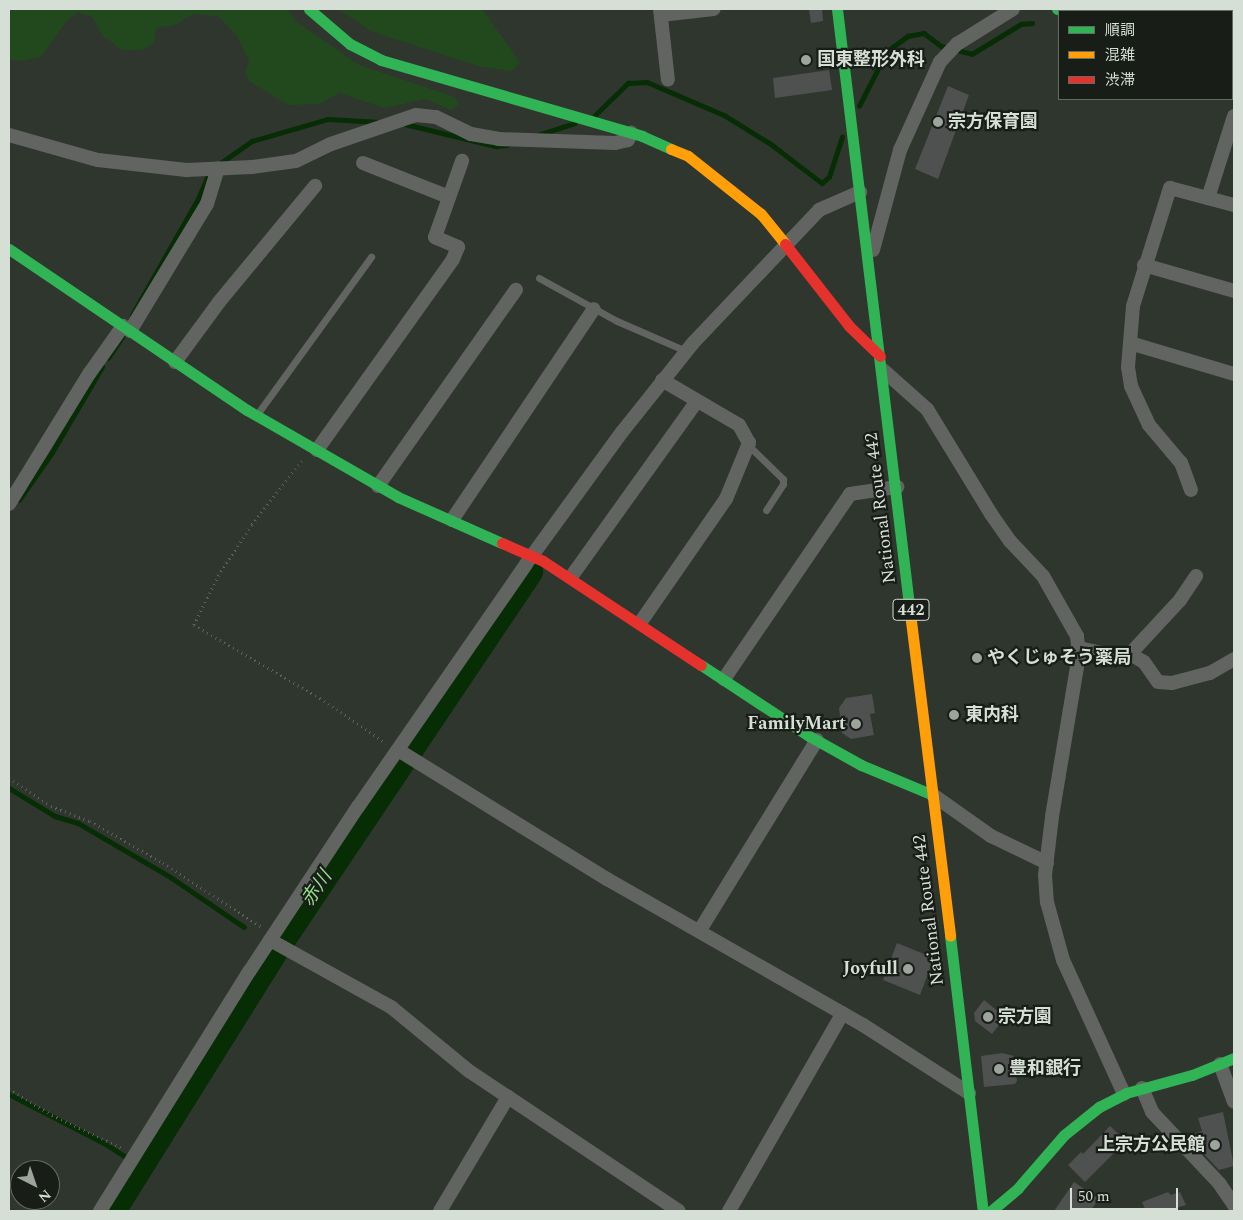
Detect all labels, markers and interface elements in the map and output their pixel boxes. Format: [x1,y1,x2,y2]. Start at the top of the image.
legend [1058,10,1233,100]
text: 順調 [1105,19,1135,42]
text: 混雑 [1105,44,1135,67]
place label: 国東整形外科 [817,49,925,71]
marker: 国東整形外科 [799,53,813,67]
text: 渋滞 [1105,69,1135,92]
place label: 宗方保育園 [948,111,1038,133]
marker: 宗方保育園 [932,116,944,128]
street label: National Route 442 [861,431,901,585]
road number: 442 [892,596,930,624]
place label: やくじゅそう薬局 [987,647,1131,669]
marker: やくじゅそう薬局 [971,652,983,664]
place label: 東内科 [965,704,1019,726]
marker: 東内科 [947,708,961,722]
place label: FamilyMart [747,713,846,735]
marker: FamilyMart [850,718,862,730]
street label: National Route 442 [909,833,949,987]
water label: 赤川 [297,867,337,911]
place label: Joyfull [843,958,898,980]
marker: Joyfull [902,963,914,975]
place label: 宗方園 [998,1006,1052,1028]
marker: 宗方園 [982,1011,994,1023]
place label: 豊和銀行 [1009,1058,1081,1080]
marker: 豊和銀行 [993,1063,1005,1075]
place label: 上宗方公民館 [1097,1134,1205,1156]
marker: 上宗方公民館 [1209,1139,1221,1151]
north arrow [10,1160,60,1210]
scale bar [1073,1178,1180,1210]
text: N [33,1184,56,1208]
text: 50 m [1078,1185,1110,1208]

